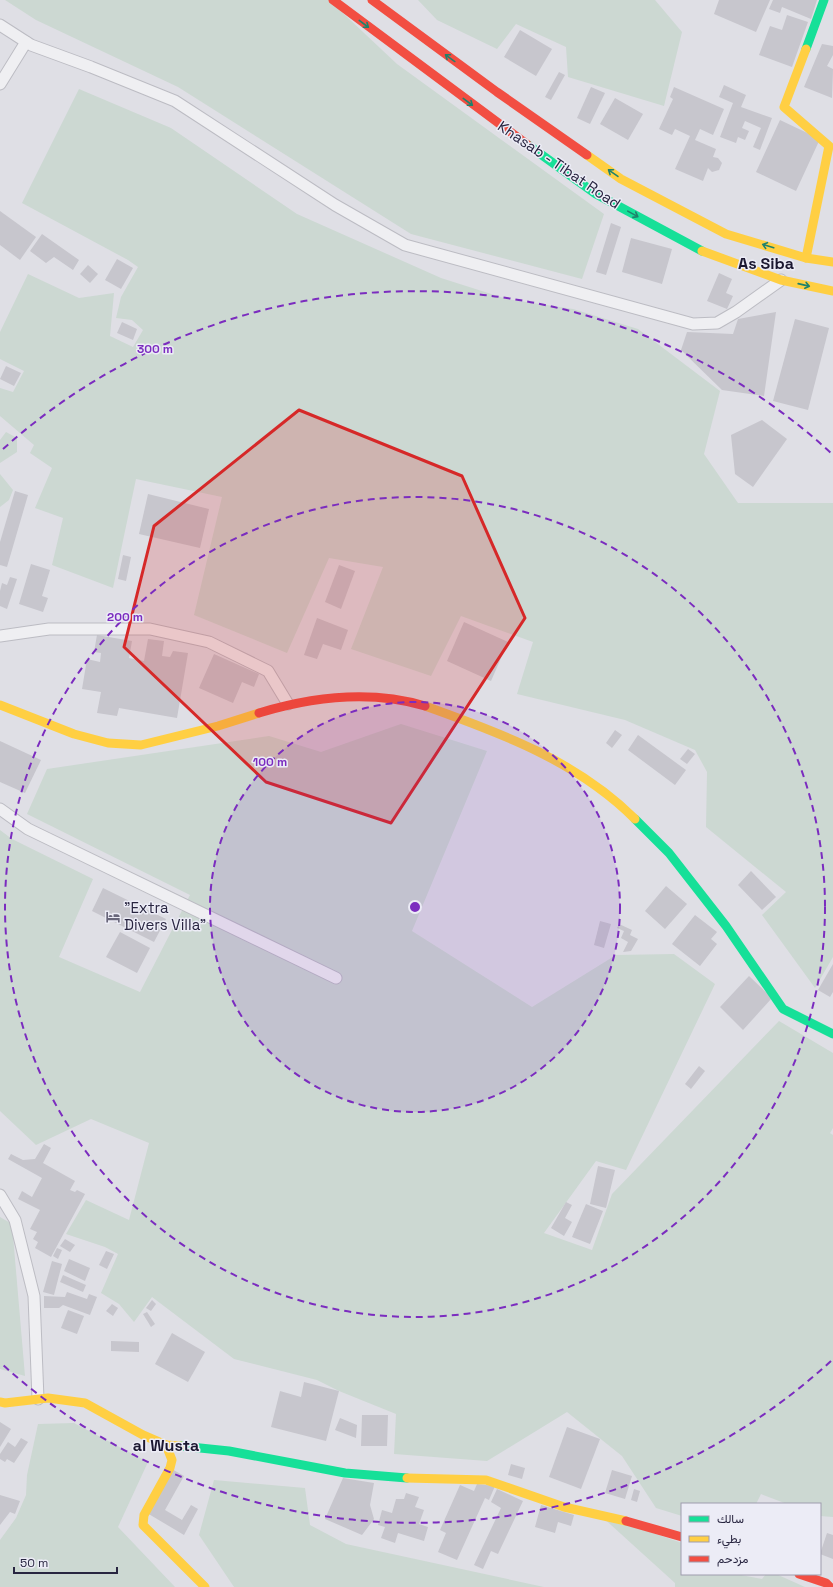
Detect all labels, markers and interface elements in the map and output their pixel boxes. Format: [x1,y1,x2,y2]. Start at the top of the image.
one-way arrow [359,19,370,28]
one-way arrow [444,54,455,62]
one-way arrow [462,98,473,106]
street label: Khasab - Tibat Road [494,116,624,213]
one-way arrow [608,169,619,177]
one-way arrow [627,211,639,219]
one-way arrow [762,242,774,250]
district label: As Siba [738,253,794,274]
one-way arrow [797,282,810,290]
text: 300 m [137,341,173,357]
text: 200 m [107,609,143,625]
text: 100 m [253,754,287,770]
place label: "Extra Divers Villa" [124,898,206,934]
centre of rings [408,900,422,914]
hotel icon: "Extra Divers Villa" [105,909,121,925]
district label: al Wusta [133,1435,199,1456]
legend [681,1503,821,1575]
text: سالك [717,1511,744,1527]
text: بطيء [717,1531,741,1549]
scale bar [14,1549,117,1575]
text: مزدحم [717,1551,748,1567]
text: 50 m [20,1555,48,1571]

